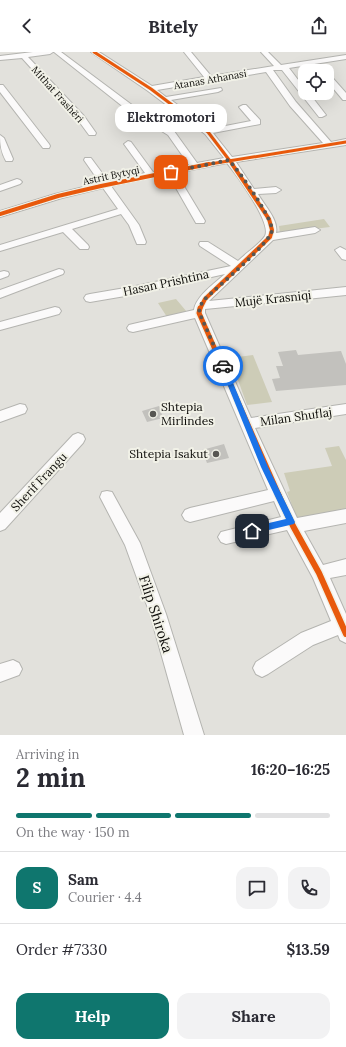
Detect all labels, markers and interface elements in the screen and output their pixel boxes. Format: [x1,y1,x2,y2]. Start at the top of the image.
icon: back [16,15,38,37]
text: Bitely [148,15,198,38]
icon: share [308,15,330,37]
street label: Mithat Frashëri [29,63,87,125]
map controls [298,64,334,100]
button: locate [298,64,334,100]
street label: Atanas Athanasi [172,67,248,92]
callout: Elektromotori [115,104,227,132]
text: Elektromotori [127,109,215,126]
pin [154,155,188,189]
icon: bag [160,161,182,183]
street label: Astrit Bytyqi [81,163,141,188]
street label: Hasan Prishtina [121,266,210,299]
street label: Mujë Krasniqi [234,287,312,310]
courier [203,346,243,386]
icon: car [212,355,234,377]
place label: Shtepia Mirlindes [161,399,214,428]
street label: Milan Shuflaj [259,404,333,429]
marker: Shtepia Mirlindes [148,409,158,419]
place label: Shtepia Isakut [129,446,208,461]
street label: Sherif Frangu [8,449,70,514]
marker: Shtepia Isakut [211,449,221,459]
pin [235,514,269,548]
icon: home [241,520,263,542]
street label: Filip Shiroka [135,573,177,655]
text: Arriving in [16,746,79,763]
text: 16:20–16:25 [251,760,330,779]
text: 2 min [16,761,86,794]
text: On the way · 150 m [16,824,130,841]
button: chat [236,867,278,909]
button: phone [288,867,330,909]
text: Sam [68,870,99,889]
text: S [33,878,41,897]
text: Courier · 4.4 [68,889,142,906]
text: Order #7330 [16,940,107,959]
text: $13.59 [286,940,330,959]
button: Help [16,993,169,1039]
button: Share [177,993,330,1039]

